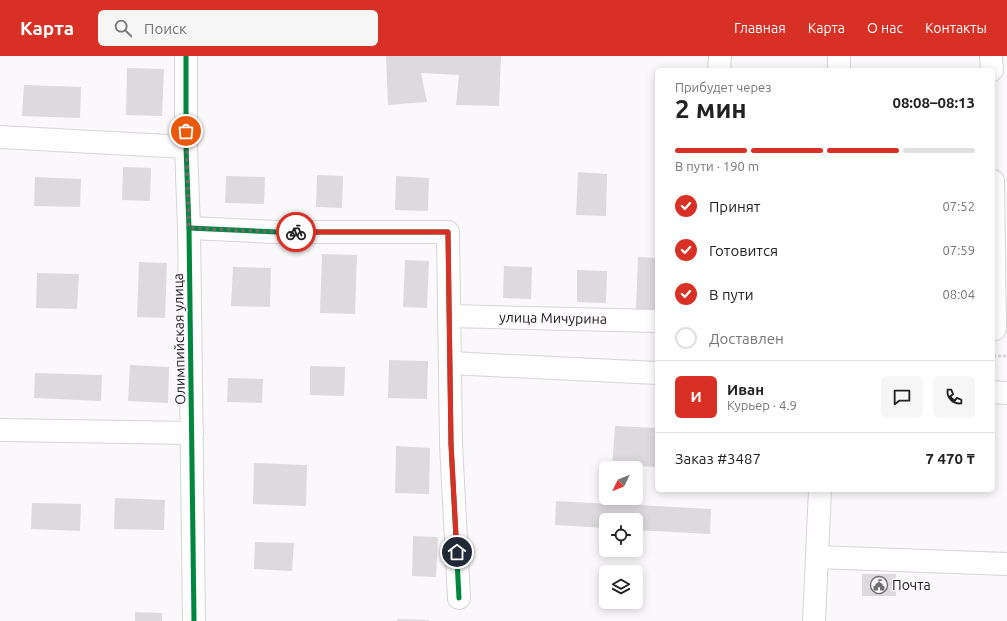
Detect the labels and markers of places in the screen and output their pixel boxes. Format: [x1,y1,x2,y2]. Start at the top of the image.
pin [169,114,203,148]
pin [440,535,474,569]
public building icon: Почта [869,575,889,595]
place label: Почта [892,577,931,593]

